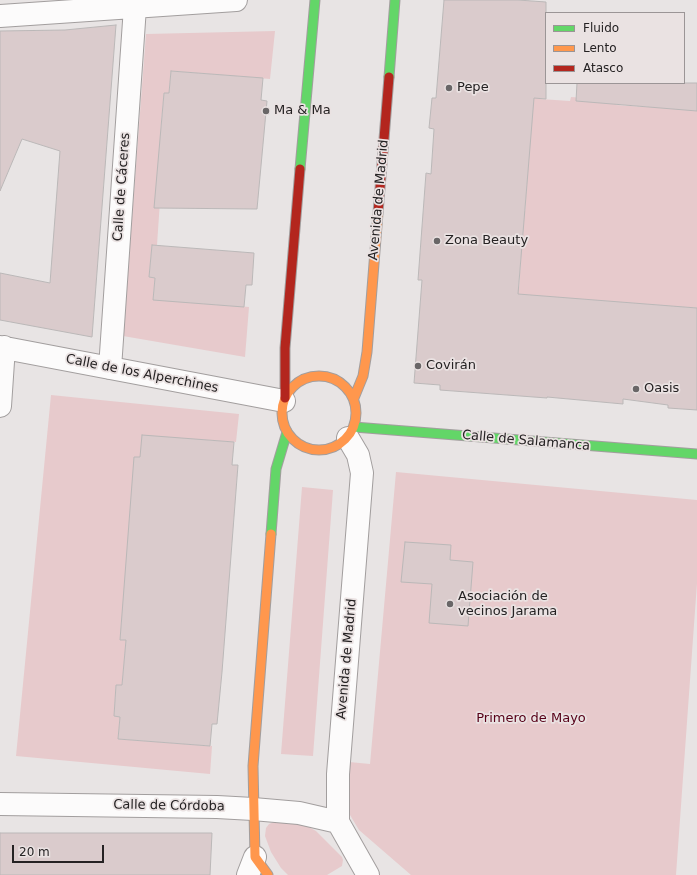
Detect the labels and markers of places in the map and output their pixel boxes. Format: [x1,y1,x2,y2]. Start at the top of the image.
place label: Pepe [457,80,489,96]
marker: Pepe [444,83,454,93]
place label: Ma & Ma [274,103,331,119]
marker: Ma & Ma [261,106,271,116]
place label: Zona Beauty [445,233,528,249]
marker: Zona Beauty [432,236,442,246]
place label: Covirán [426,358,476,374]
marker: Covirán [413,361,423,371]
place label: Oasis [644,381,679,397]
marker: Oasis [631,384,641,394]
place label: Asociación de vecinos Jarama [458,589,557,620]
marker: Asociación de vecinos Jarama [445,599,455,609]

